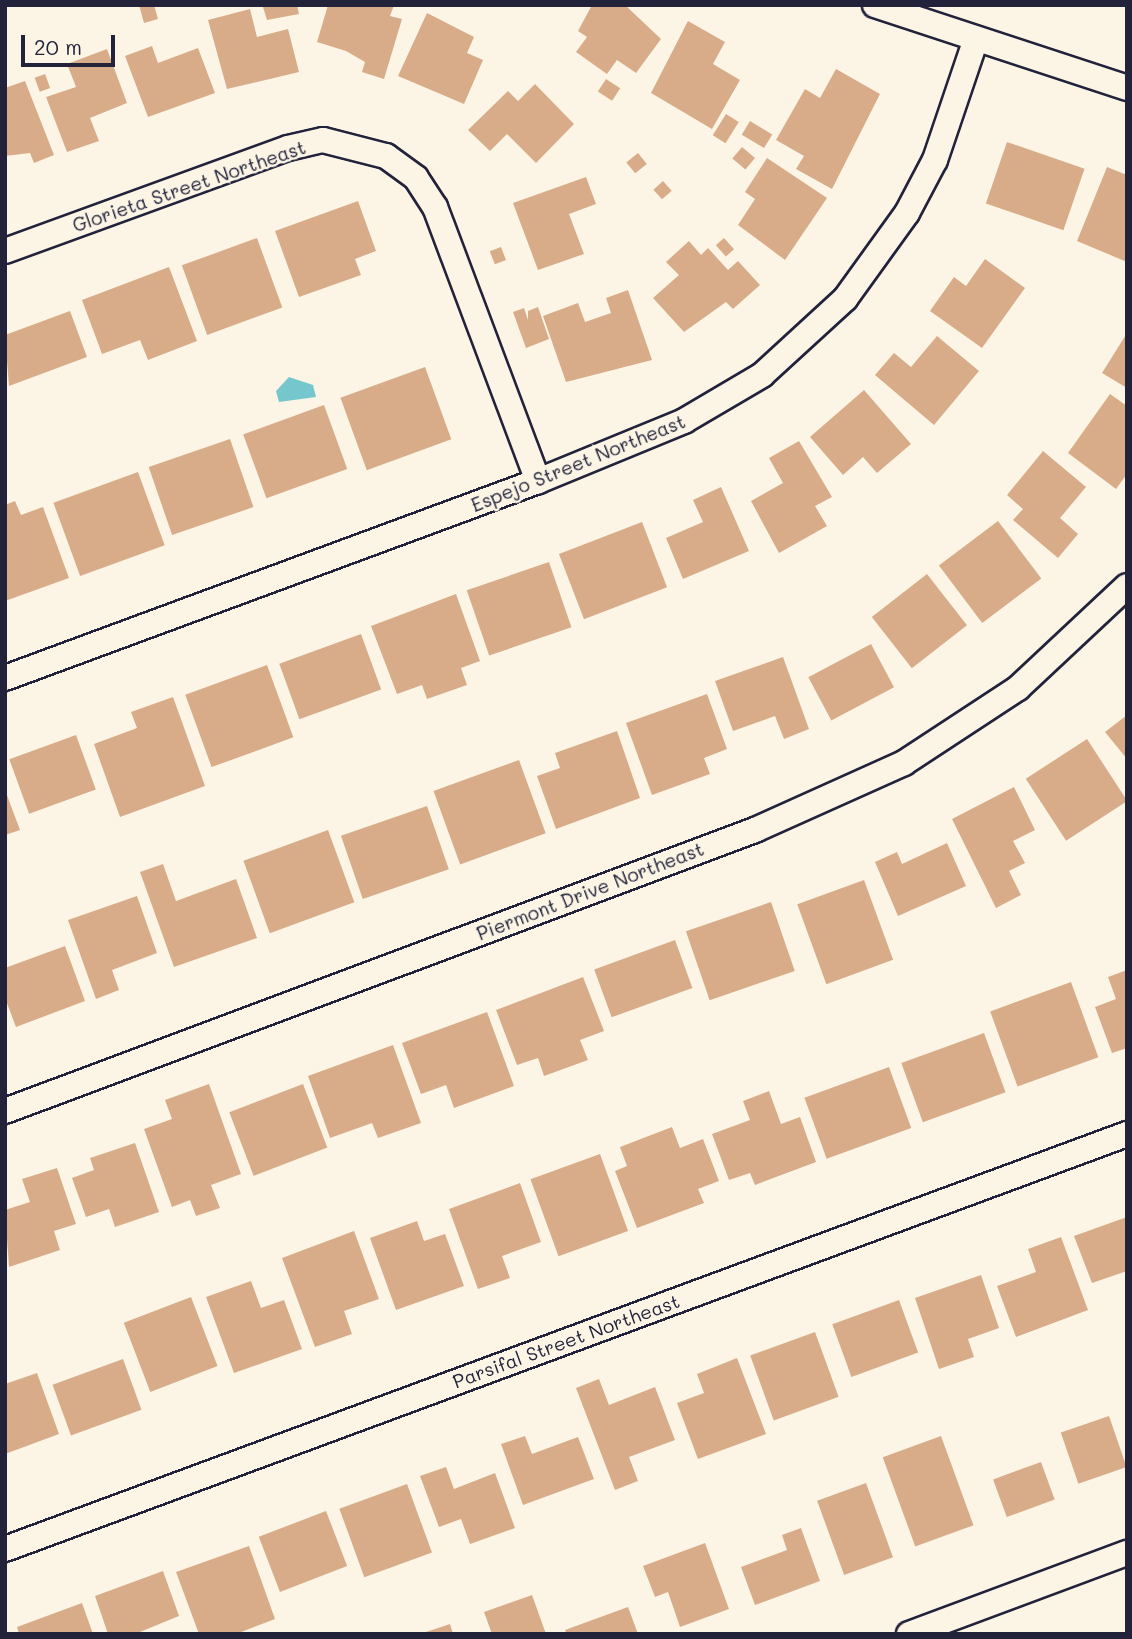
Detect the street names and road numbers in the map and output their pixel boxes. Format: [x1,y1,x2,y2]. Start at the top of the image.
street label: Glorieta Street Northeast [69,135,309,237]
street label: Espejo Street Northeast [468,410,688,516]
street label: Piermont Drive Northeast [473,837,707,945]
street label: Parsifal Street Northeast [449,1289,683,1393]

